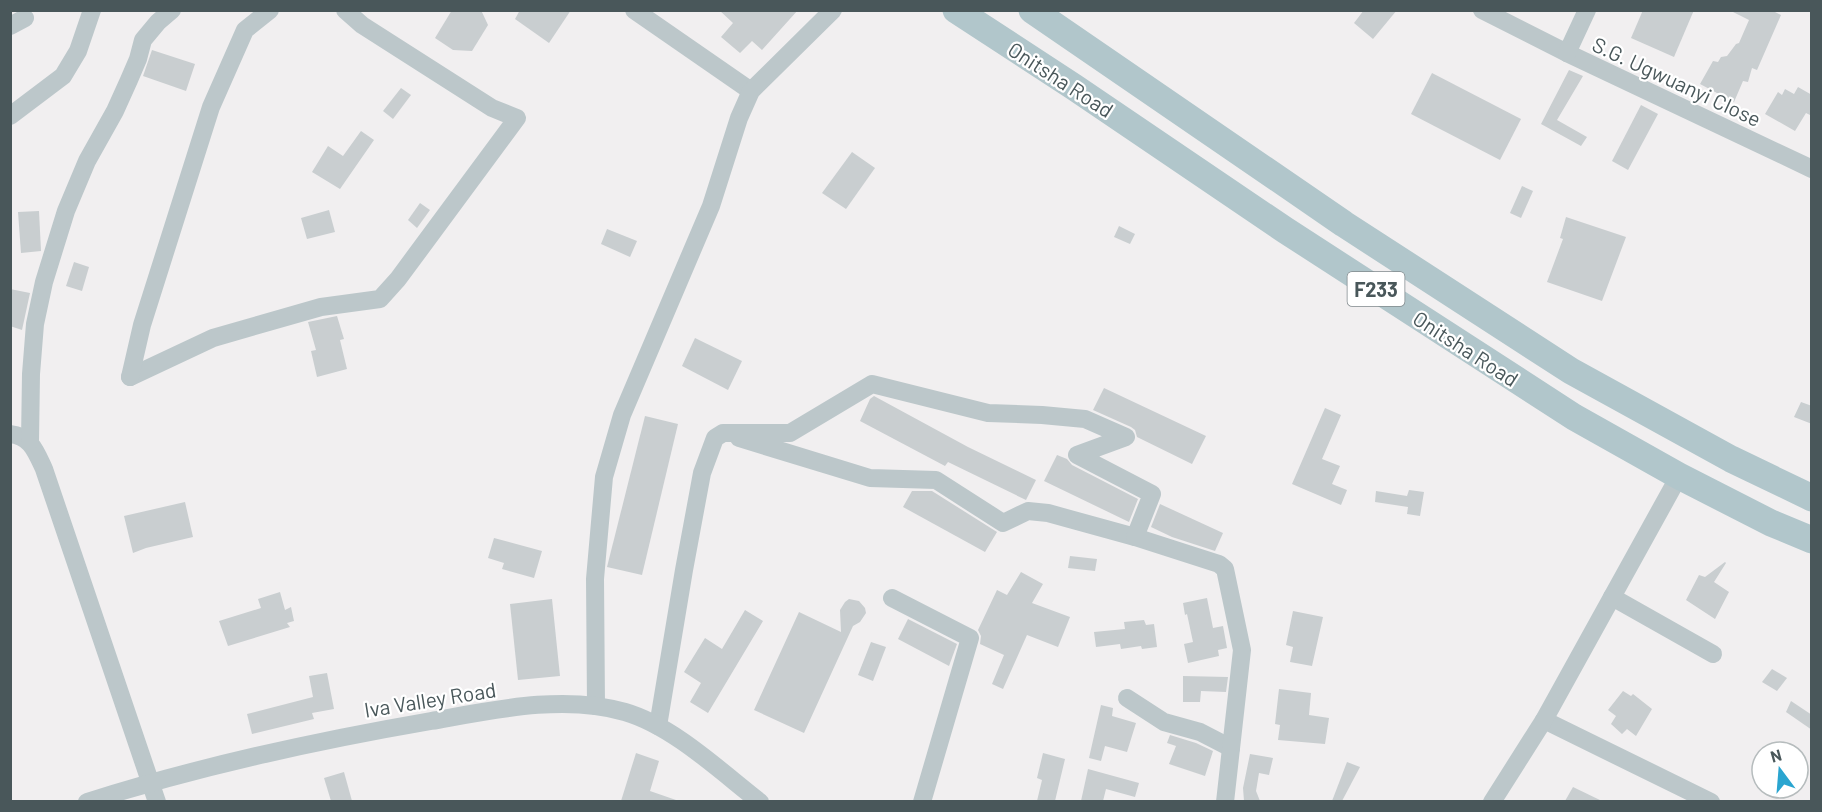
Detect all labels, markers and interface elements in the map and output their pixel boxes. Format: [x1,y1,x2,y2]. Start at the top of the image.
street label: S.G. Ugwuanyi Close [1589,31,1765,131]
street label: Onitsha Road [1004,36,1118,122]
road number: F233 [1348,272,1404,306]
street label: Onitsha Road [1409,305,1523,391]
street label: Iva Valley Road [362,676,498,722]
north arrow [1750,740,1810,800]
text: N [1768,745,1783,766]

